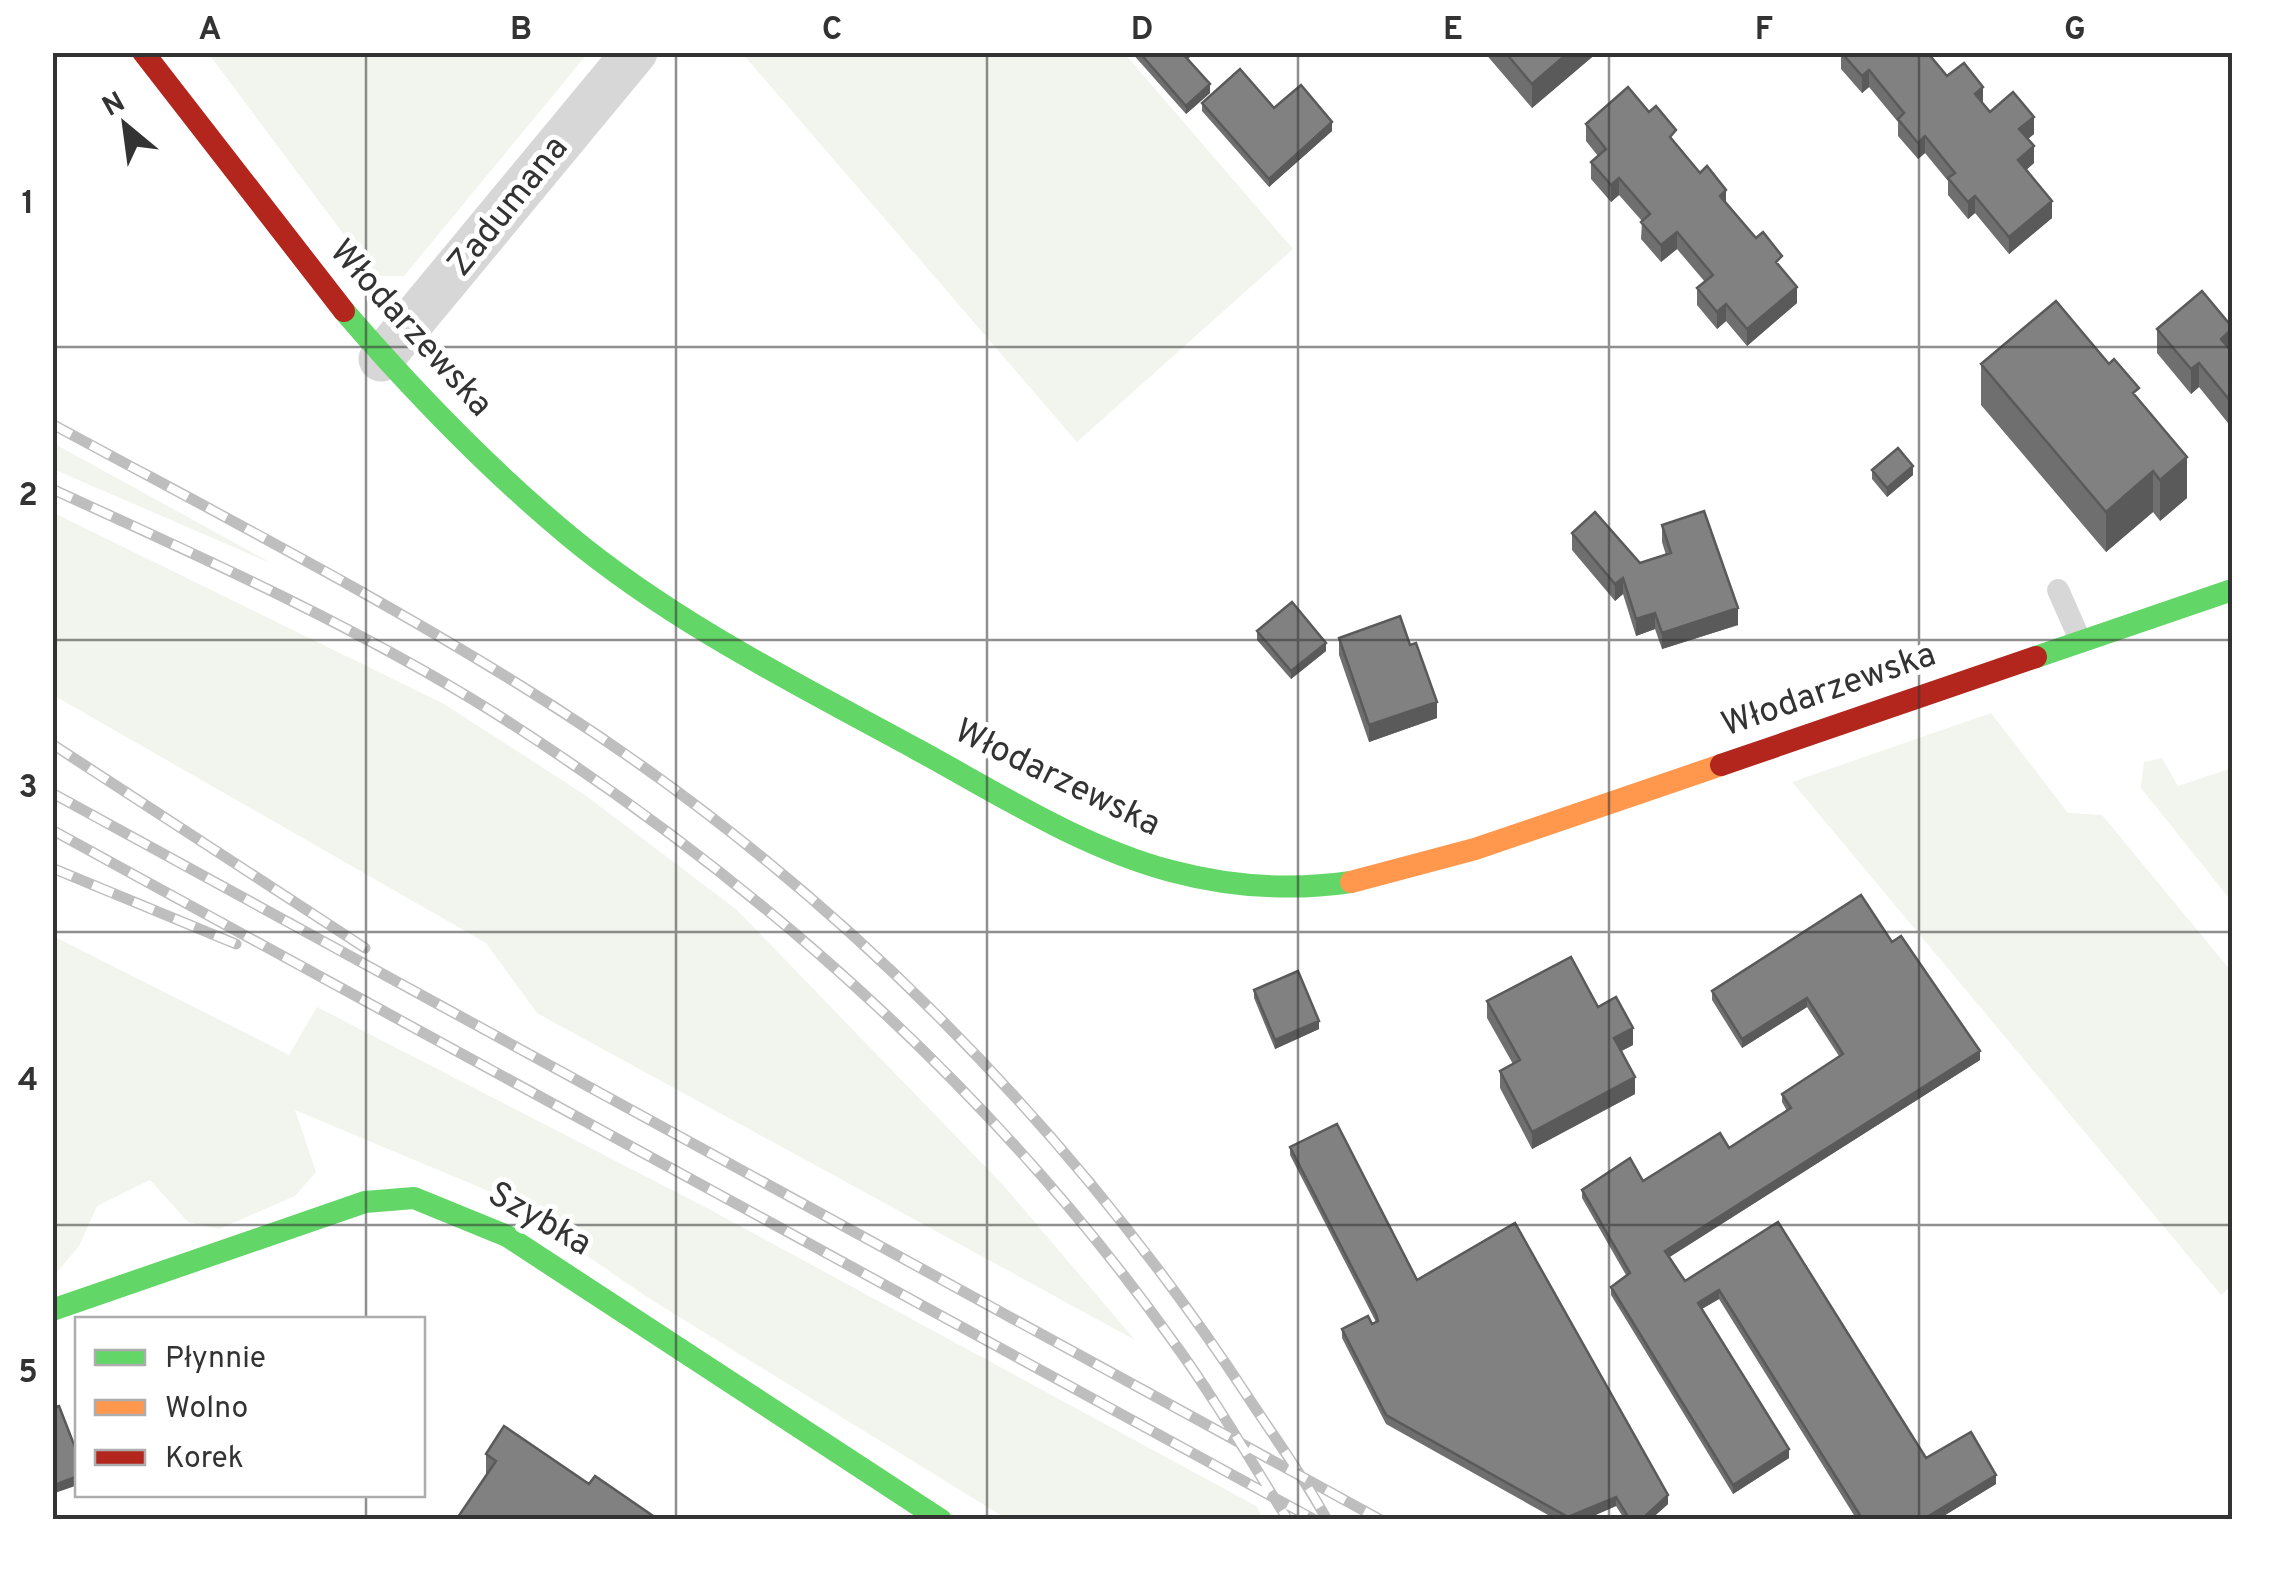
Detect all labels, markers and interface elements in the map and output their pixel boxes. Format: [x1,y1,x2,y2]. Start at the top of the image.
text: A [199,11,221,51]
text: B [510,11,532,51]
text: C [822,11,842,51]
text: D [1131,11,1153,51]
text: E [1443,11,1463,51]
text: F [1755,11,1773,51]
text: G [2064,11,2086,51]
north arrow [75,75,175,175]
text: N [97,85,132,126]
street label: Zadumana [439,128,579,286]
text: 1 [22,185,34,225]
street label: Włodarzewska [319,231,501,427]
text: 2 [18,477,38,517]
street label: Włodarzewska [1716,634,1942,748]
street label: Włodarzewska [947,710,1167,848]
text: 3 [18,769,38,809]
text: 4 [18,1062,38,1102]
street label: Szybka [479,1173,599,1267]
legend [75,1317,425,1497]
text: Płynnie [165,1341,266,1378]
text: 5 [18,1354,38,1394]
text: Wolno [165,1391,248,1428]
text: Korek [165,1441,244,1478]

